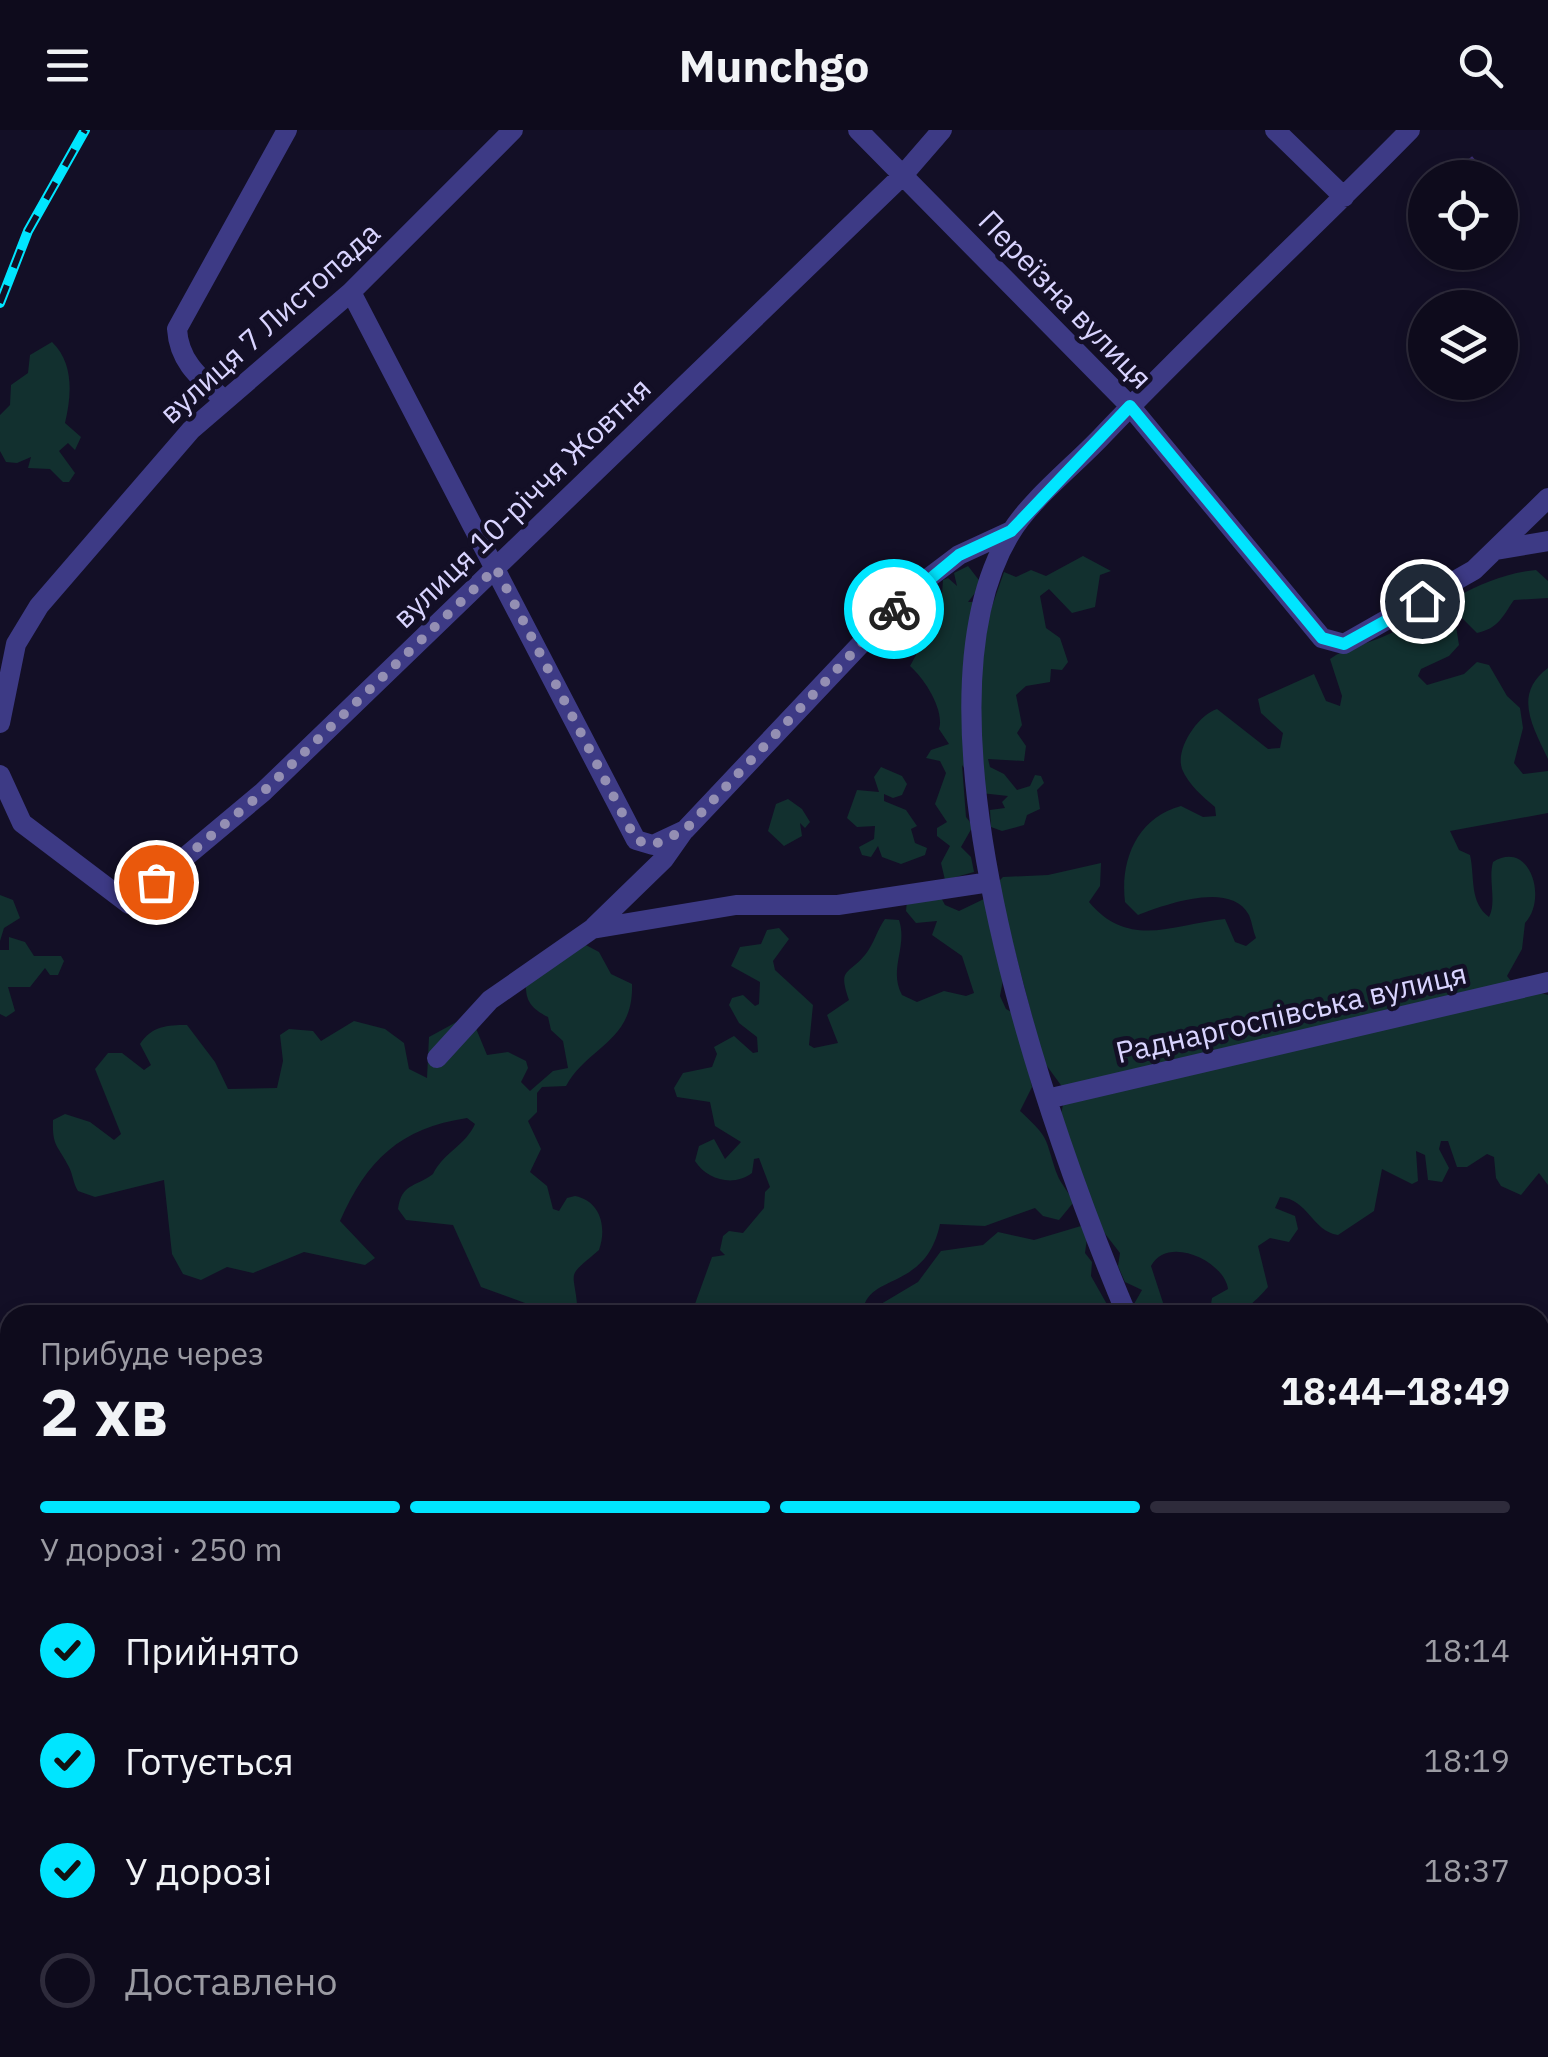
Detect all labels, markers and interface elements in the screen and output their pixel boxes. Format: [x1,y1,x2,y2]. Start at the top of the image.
text: Munchgo [679,36,869,94]
icon: menu [40,38,95,93]
icon: search [1453,38,1508,93]
map controls [1408,160,1518,400]
button: locate [1408,160,1518,270]
street label: Переїзна вулиця [971,201,1161,397]
street label: вулиця 7 Листопада [151,213,387,431]
button: layers [1408,290,1518,400]
street label: вулиця 10-річчя Жовтня [384,368,658,636]
courier [844,559,944,659]
pin [1380,559,1465,644]
icon: home [1395,574,1450,629]
icon: bike [867,582,922,637]
pin [114,840,199,925]
icon: bag [129,855,184,910]
street label: Раднаргоспівська вулиця [1112,953,1470,1071]
text: Прибуде через [40,1332,264,1374]
text: 18:44–18:49 [1280,1366,1510,1415]
text: 2 хв [40,1369,168,1454]
text: У дорозі · 250 m [40,1528,283,1570]
icon: check [40,1623,95,1678]
text: Прийнято [125,1626,299,1675]
text: 18:14 [1424,1629,1510,1671]
icon: check [40,1733,95,1788]
text: Готується [125,1736,294,1785]
text: 18:19 [1424,1739,1510,1781]
icon: check [40,1843,95,1898]
text: У дорозі [125,1846,272,1895]
text: 18:37 [1424,1849,1510,1891]
text: Доставлено [125,1956,338,2005]

